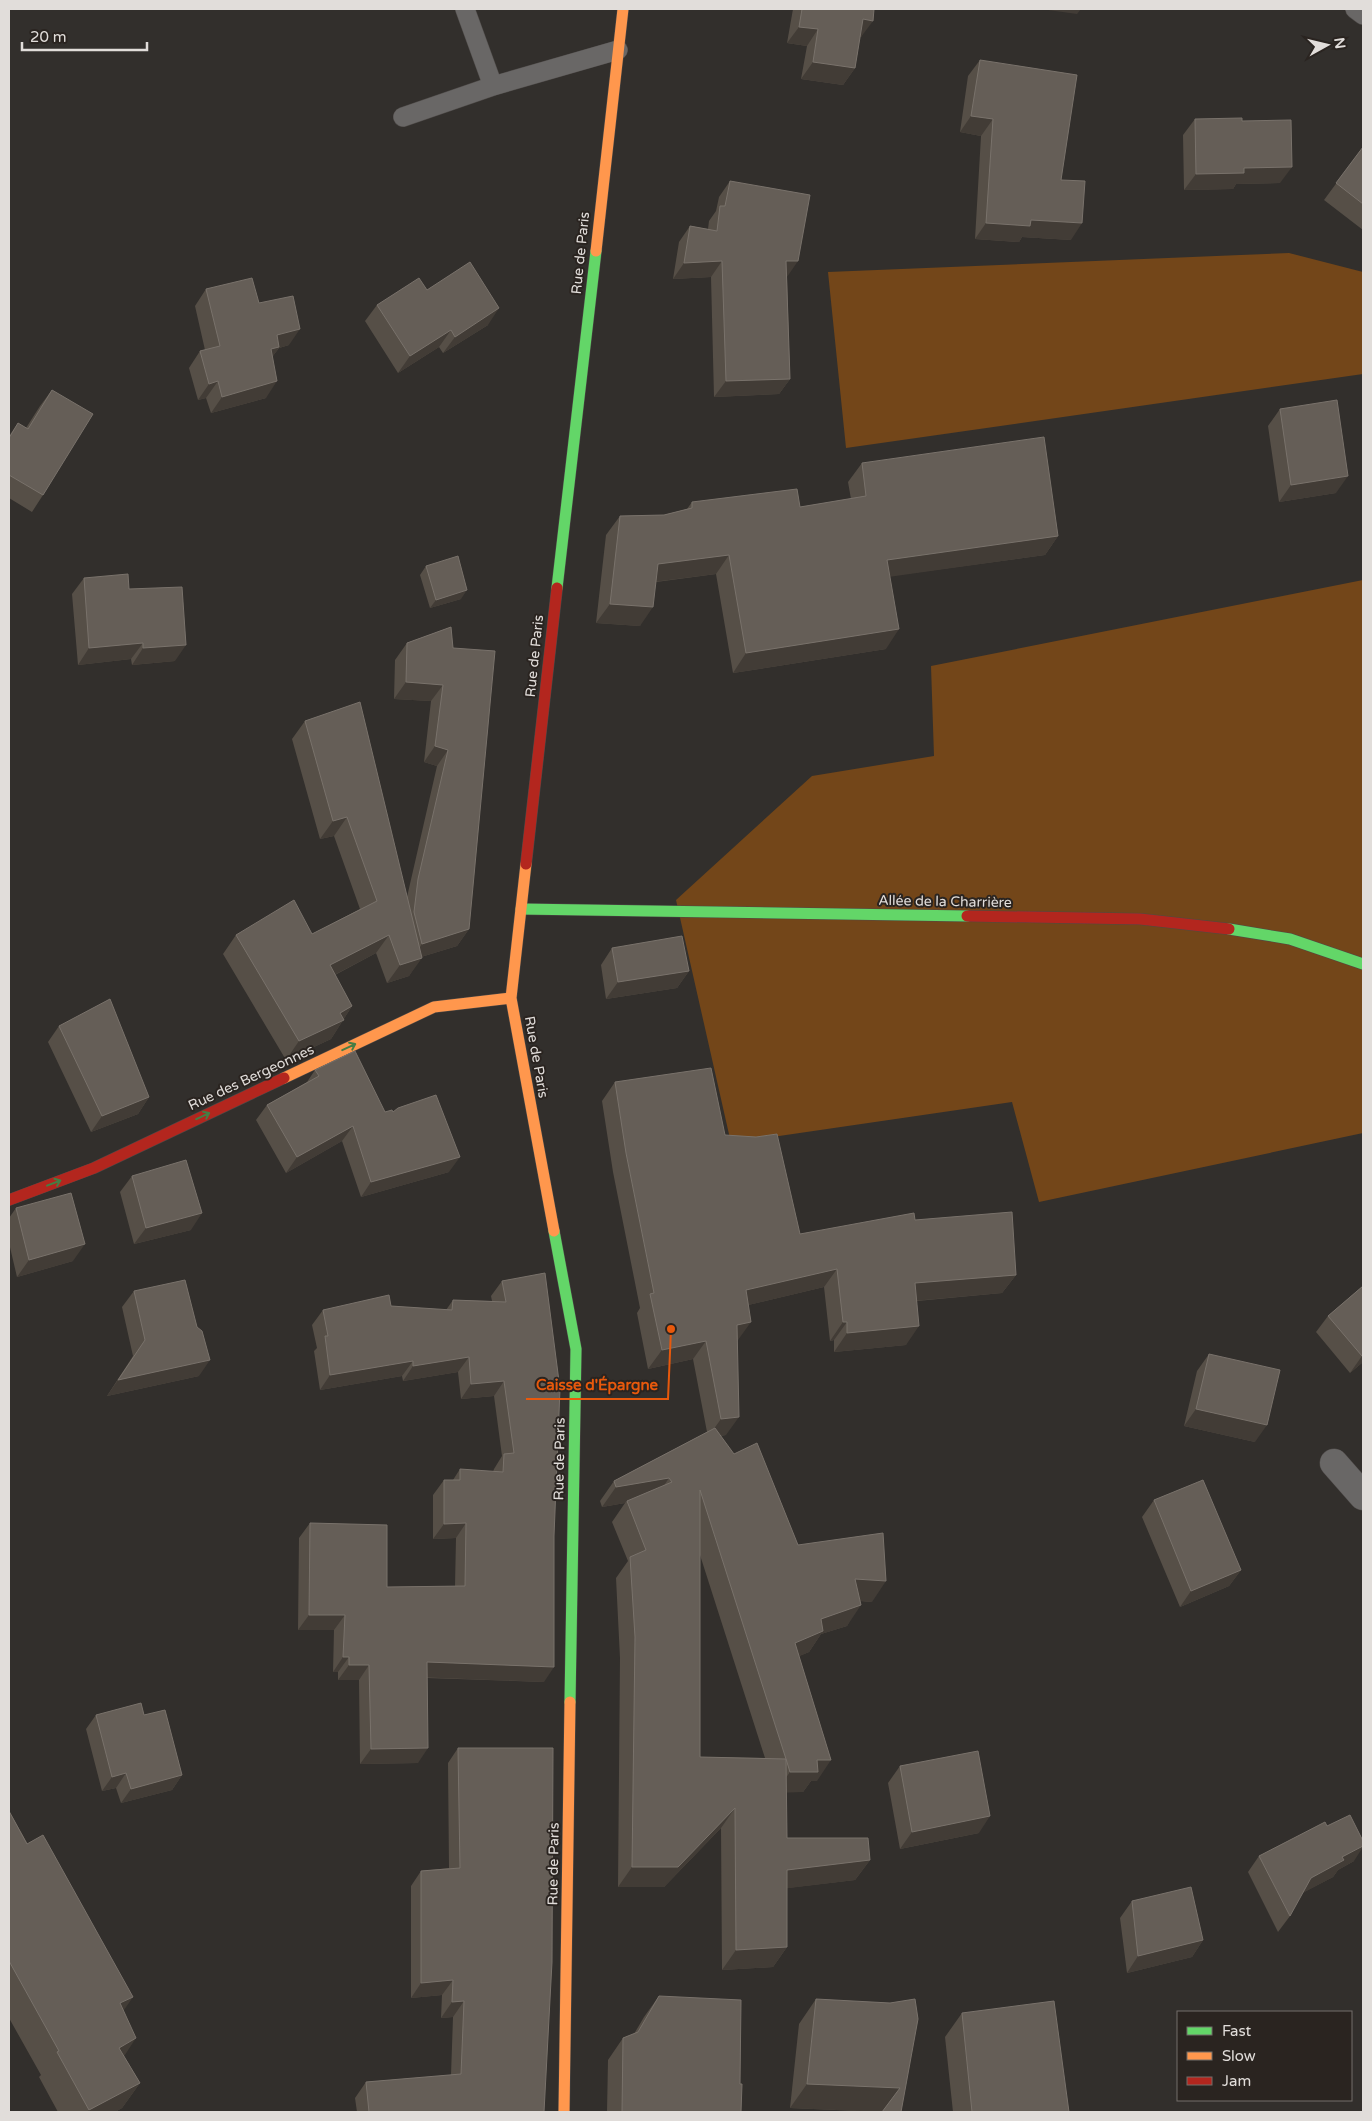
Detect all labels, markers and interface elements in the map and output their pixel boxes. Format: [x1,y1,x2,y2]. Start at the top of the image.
scale bar [22,20,148,52]
north arrow [1302,20,1352,70]
text: 20 m [30,28,67,46]
text: N [1330,37,1349,50]
street label: Rue de Paris [568,211,593,295]
street label: Rue de Paris [522,614,547,698]
street label: Allée de la Charrière [878,892,1012,911]
street label: Rue de Paris [521,1015,552,1100]
street label: Rue des Bergeonnes [186,1041,317,1114]
one-way arrow [342,1042,357,1052]
one-way arrow [195,1111,210,1121]
one-way arrow [46,1178,61,1187]
callout: Caisse d'Épargne [526,1369,668,1399]
text: Caisse d'Épargne [536,1375,659,1395]
street label: Rue de Paris [550,1417,569,1501]
street label: Rue de Paris [544,1822,563,1906]
legend [1177,2011,1352,2101]
text: Fast [1222,2022,1252,2040]
text: Slow [1222,2047,1256,2065]
text: Jam [1222,2072,1251,2090]

